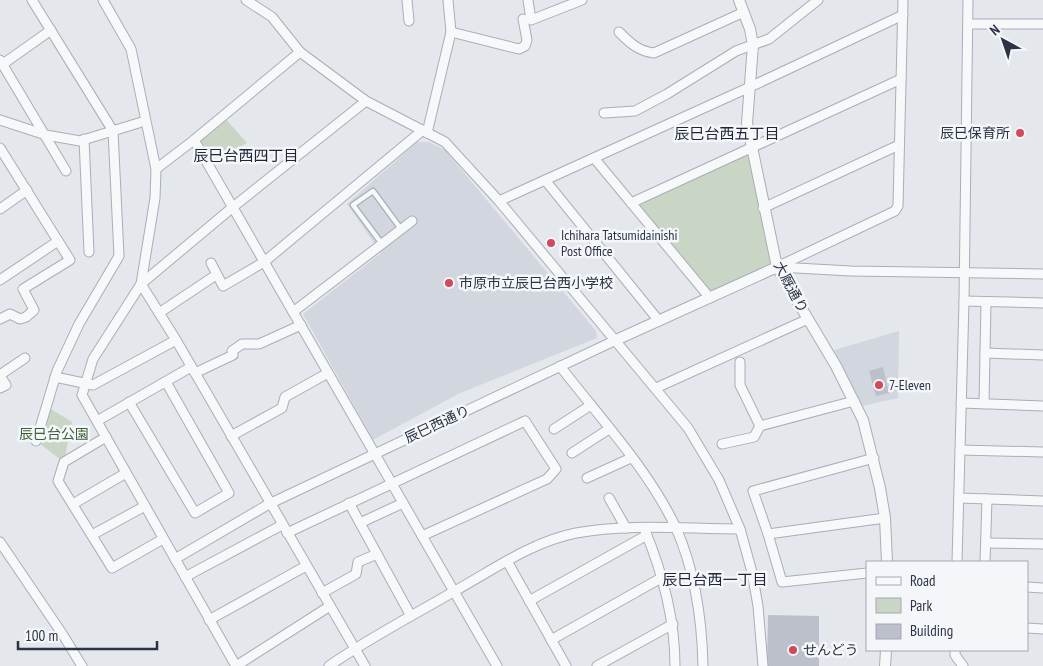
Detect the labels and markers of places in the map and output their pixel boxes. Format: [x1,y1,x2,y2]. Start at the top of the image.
place label: 辰巳保育所 [940,124,1010,142]
marker: 辰巳保育所 [1014,127,1026,139]
place label: Ichihara Tatsumidainishi Post Office [561,226,678,260]
marker: Ichihara Tatsumidainishi Post Office [545,237,557,249]
place label: 市原市立辰巳台西小学校 [459,274,613,292]
marker: 市原市立辰巳台西小学校 [443,277,455,289]
place label: 7-Eleven [889,376,931,394]
marker: 7-Eleven [873,379,885,391]
place label: せんどう [803,641,859,659]
marker: せんどう [787,644,799,656]

